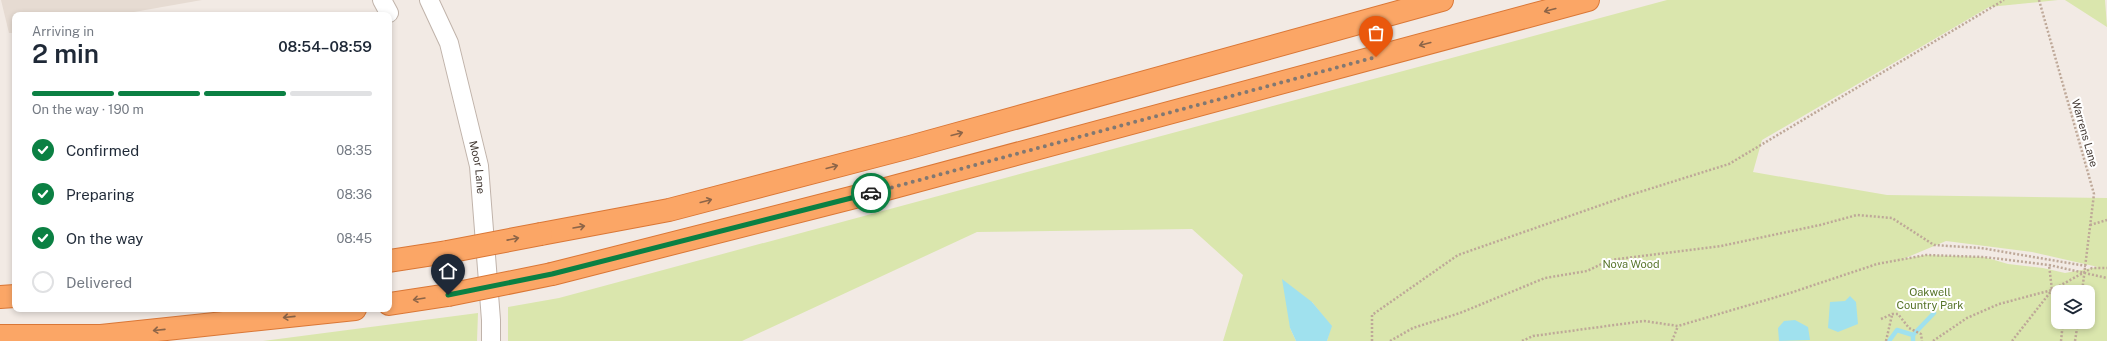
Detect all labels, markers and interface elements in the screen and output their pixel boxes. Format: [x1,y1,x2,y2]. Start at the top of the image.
one-way arrow [1544,7,1557,14]
pin [1359,16,1393,57]
icon: bag [1365,22,1387,44]
text: Arriving in [32,24,94,39]
text: 2 min [32,38,99,69]
text: 08:54–08:59 [278,38,372,55]
one-way arrow [1419,41,1432,48]
street label: Warrens Lane [2070,98,2100,168]
text: On the way · 190 m [32,102,144,117]
one-way arrow [951,129,964,137]
icon: check [32,139,54,161]
street label: Moor Lane [467,139,487,194]
text: Confirmed [66,142,139,159]
text: 08:35 [336,143,372,158]
one-way arrow [825,163,838,170]
courier [851,173,891,213]
icon: car [860,182,882,204]
icon: check [32,183,54,205]
text: Preparing [66,186,135,203]
text: 08:36 [337,187,372,202]
one-way arrow [700,196,713,204]
one-way arrow [572,223,585,231]
icon: check [32,227,54,249]
text: On the way [66,230,143,247]
text: 08:45 [336,231,372,246]
one-way arrow [506,235,519,243]
pin [431,254,465,295]
park label: Nova Wood [1602,258,1660,270]
icon: home [437,260,459,282]
text: Delivered [66,274,132,291]
map controls [2051,285,2095,329]
button: layers [2051,285,2095,329]
park label: Oakwell Country Park [1896,286,1964,311]
one-way arrow [412,295,425,303]
one-way arrow [283,314,296,321]
one-way arrow [153,327,166,334]

